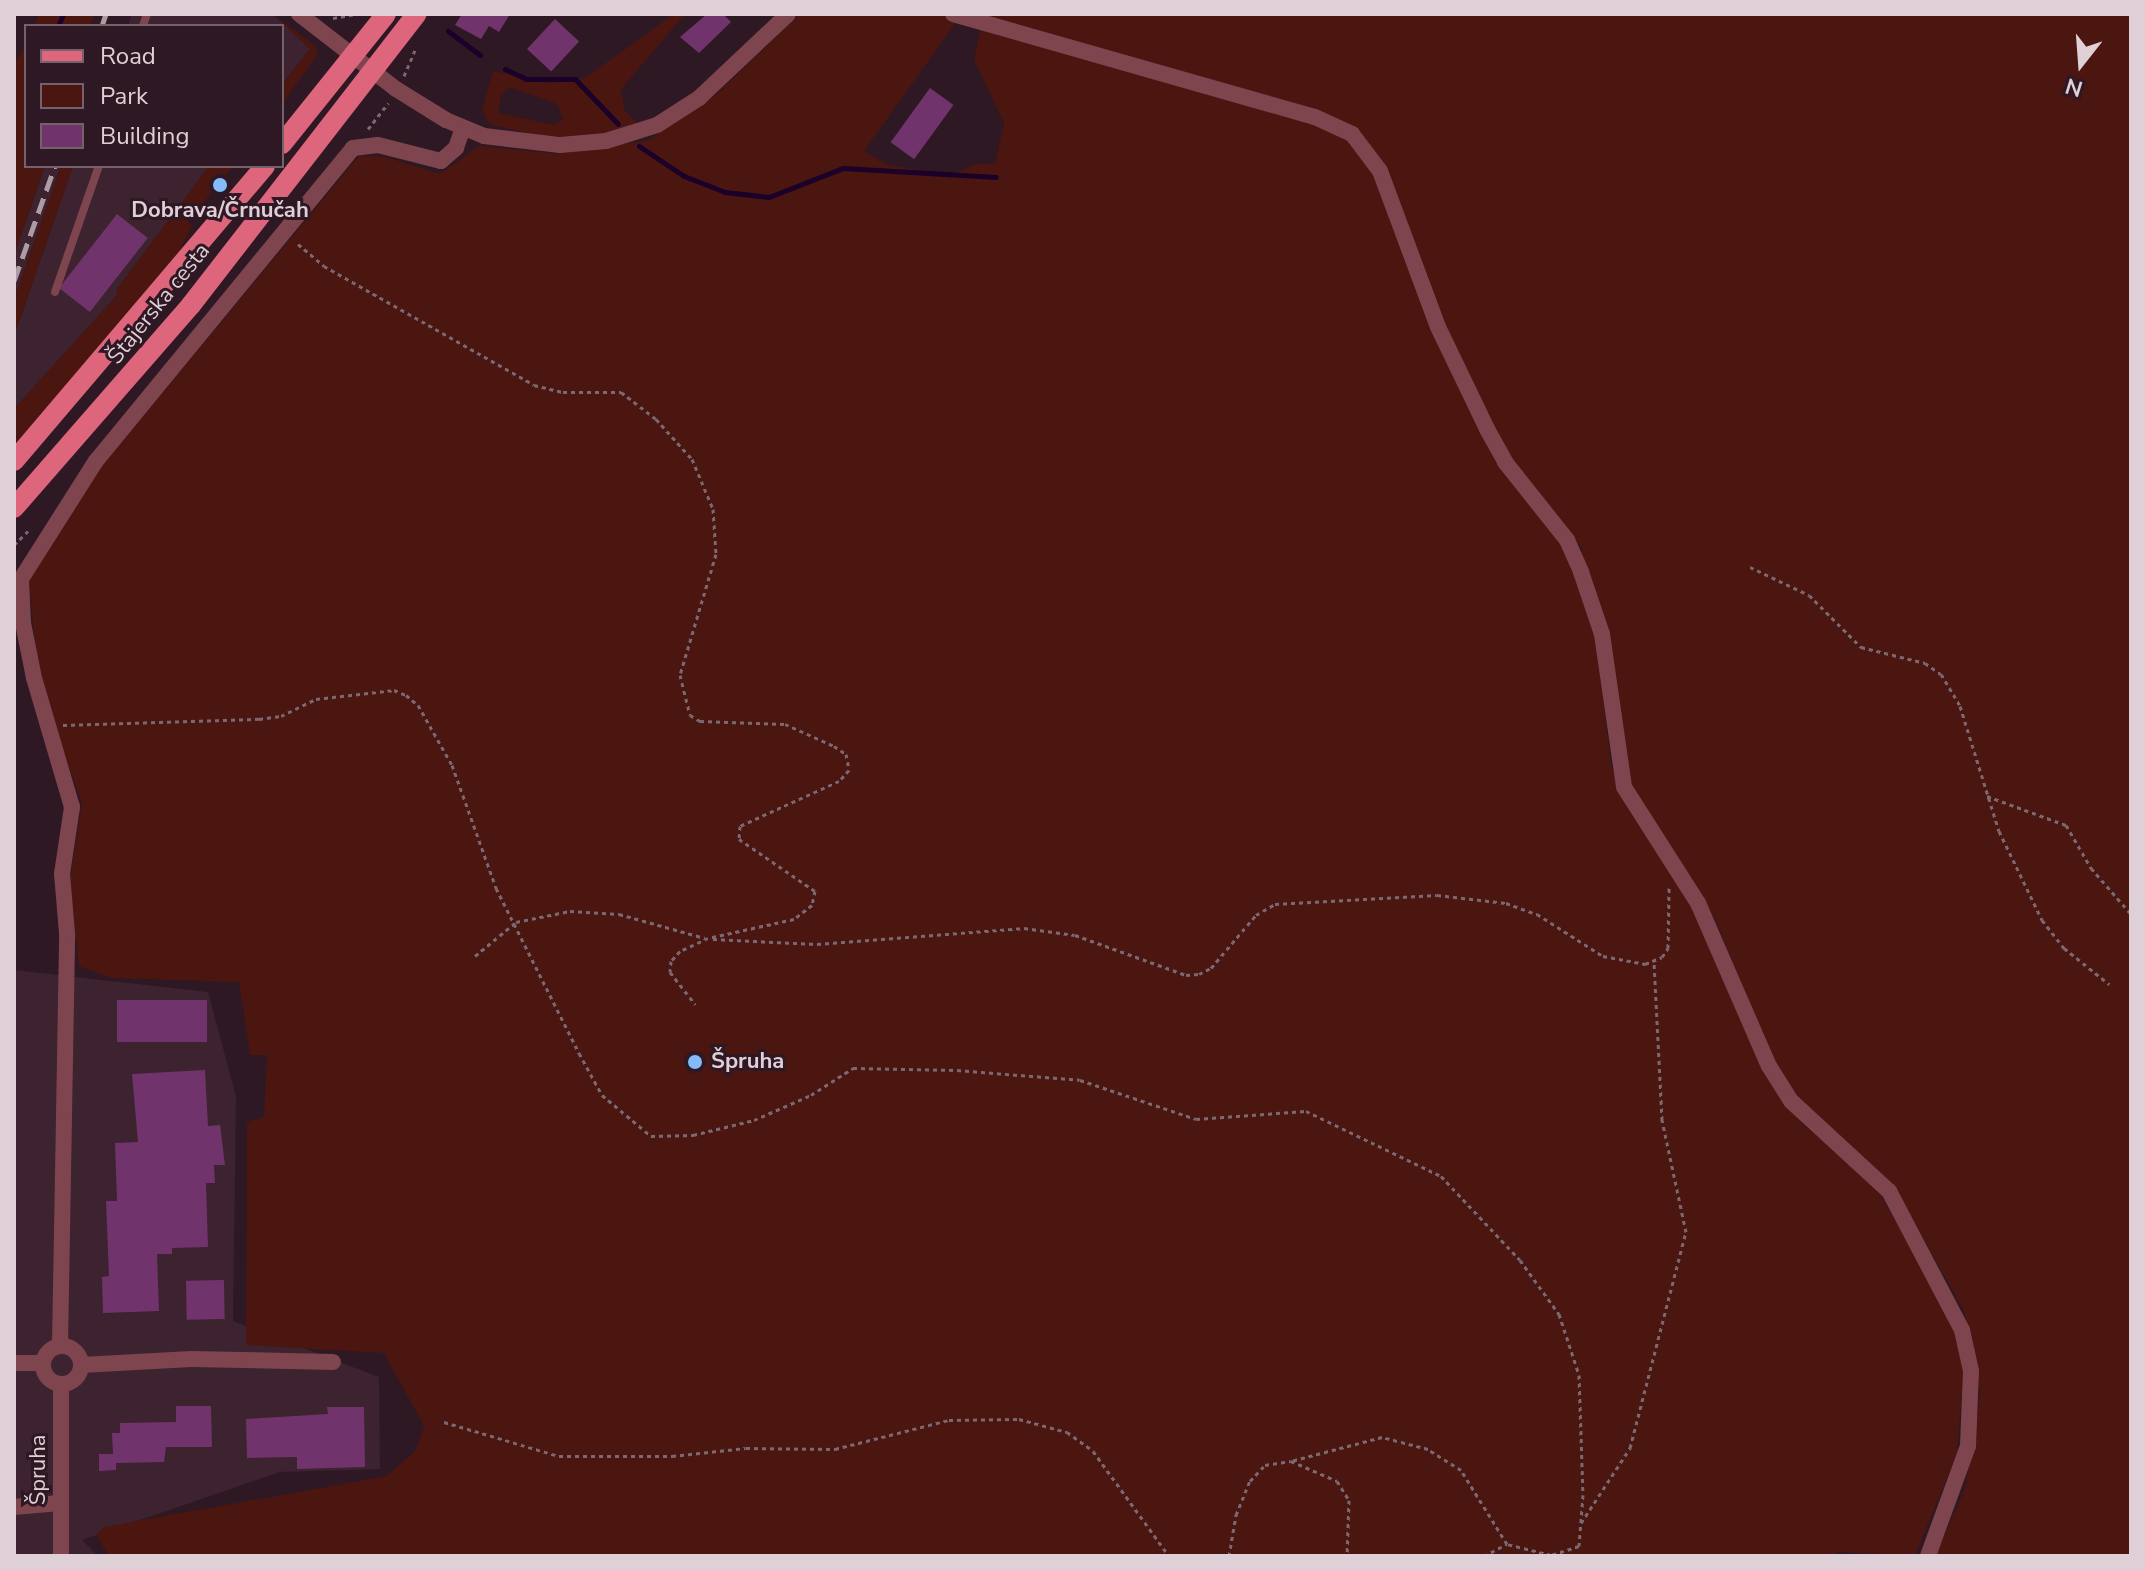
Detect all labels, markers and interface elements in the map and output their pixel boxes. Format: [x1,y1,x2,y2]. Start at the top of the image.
legend [24,24,284,168]
north arrow [2041,24,2121,104]
text: Road [100,40,156,72]
text: N [2062,70,2086,104]
text: Park [100,80,148,112]
text: Building [100,120,190,152]
marker: Dobrava/Črnučah [211,176,229,194]
place label: Dobrava/Črnučah [131,198,309,224]
street label: Štajerska cesta [102,238,216,370]
place label: Špruha [711,1049,784,1075]
marker: Špruha [686,1053,704,1071]
street label: Špruha [26,1435,52,1505]

